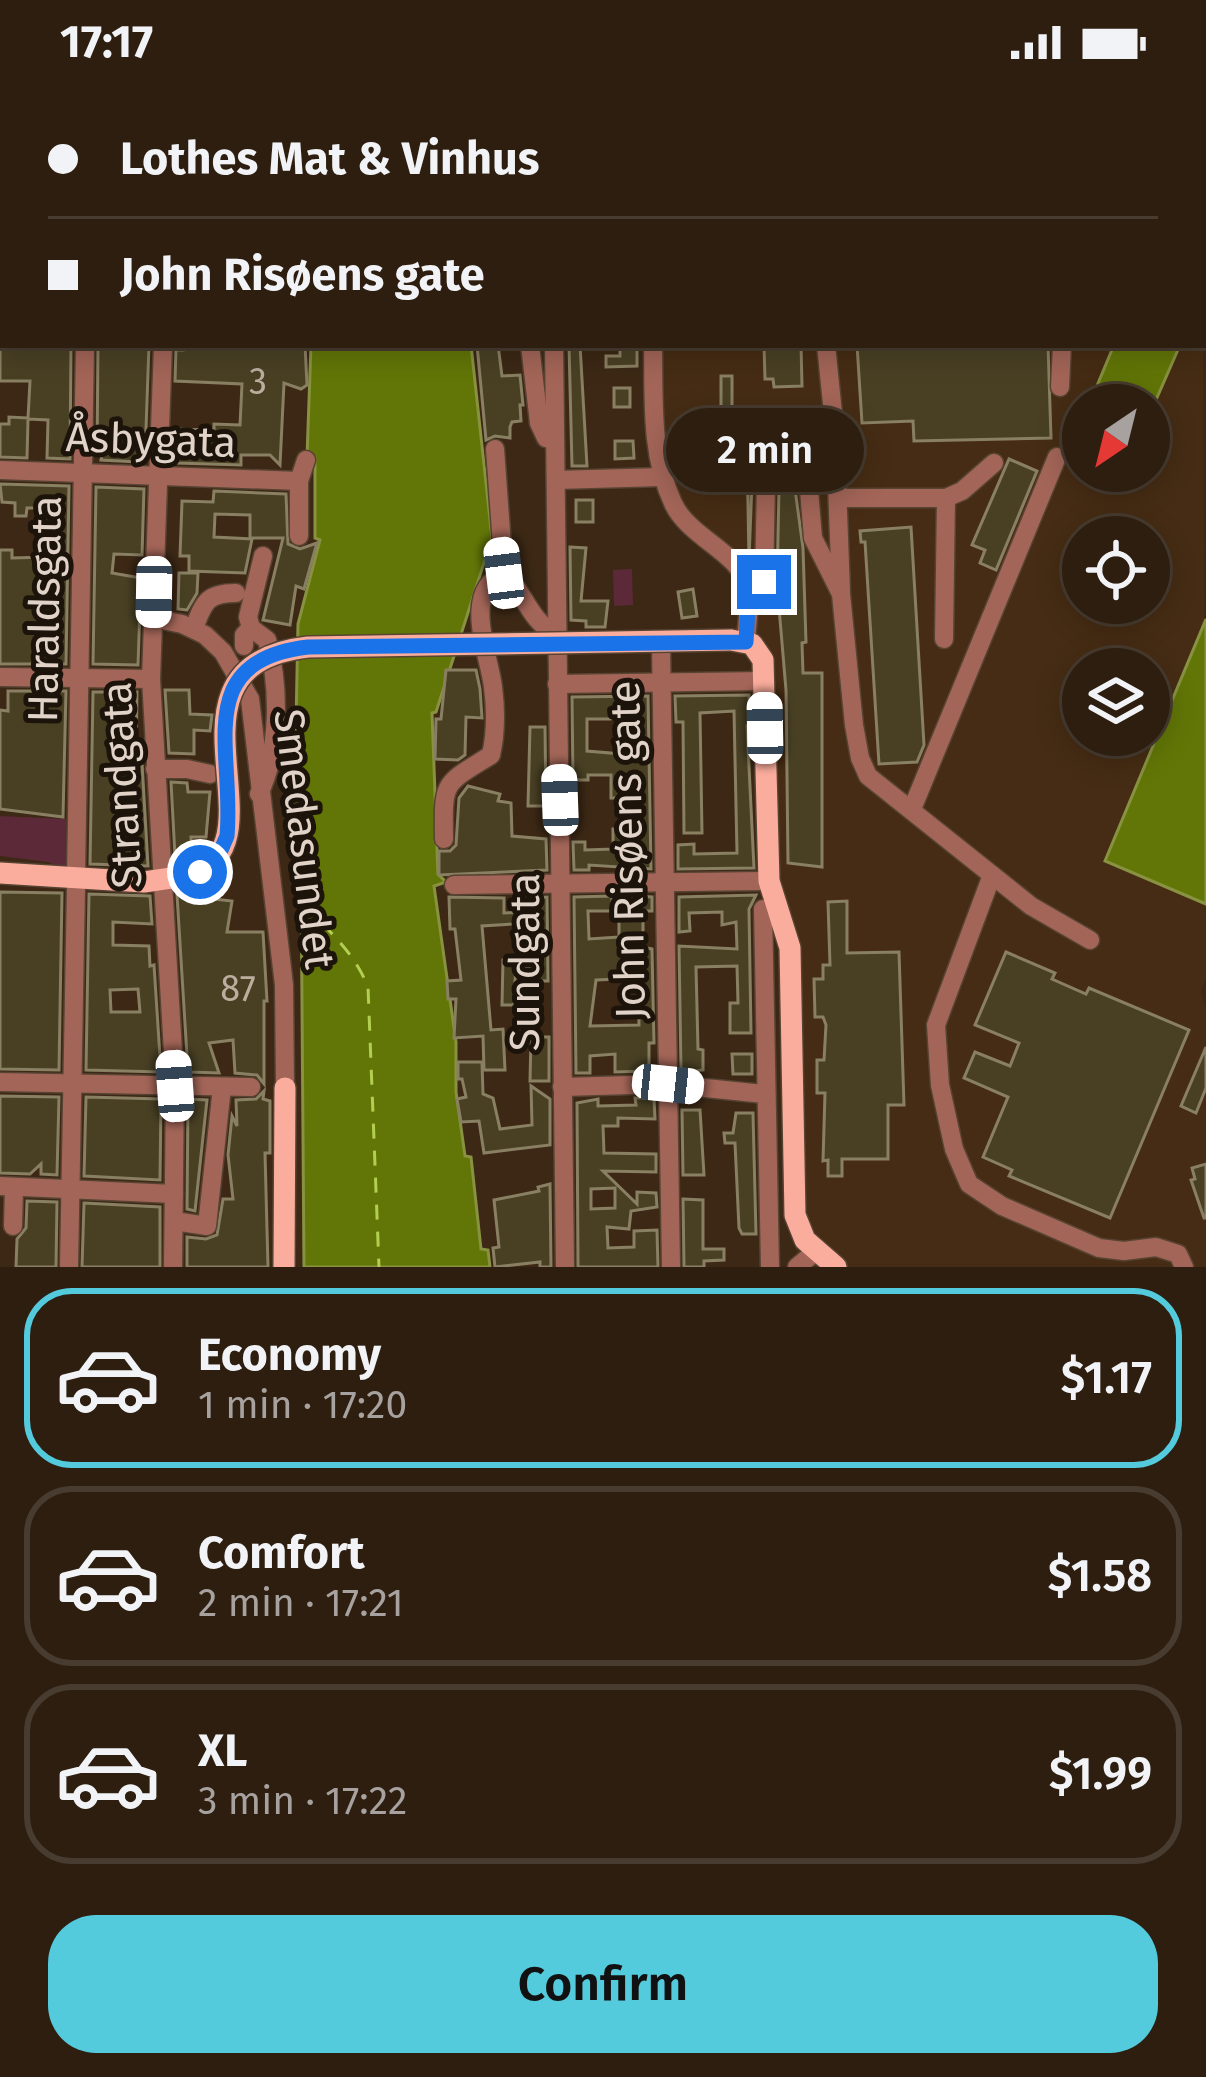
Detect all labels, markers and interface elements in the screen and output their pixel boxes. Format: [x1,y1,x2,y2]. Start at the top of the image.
text: 17:17 [60,15,153,69]
text: Lothes Mat & Vinhus [120,132,540,186]
text: John Risøens gate [120,248,485,302]
house number: 3 [249,360,267,404]
north arrow [1062,384,1170,492]
map controls [1062,384,1170,756]
callout: 2 min [665,408,863,492]
street label: Åsbygata [65,410,237,468]
text: 2 min [717,427,813,473]
street label: Haraldsgata [18,495,72,723]
button: locate [1062,516,1170,624]
car [482,535,526,611]
route end [737,555,791,609]
car [135,556,173,628]
button: layers [1062,648,1170,756]
street label: Strandgata [92,680,152,890]
street label: John Risøens gate [600,680,656,1020]
car [746,692,784,764]
street label: Smedasundet [263,706,345,972]
car [541,763,579,837]
route start [173,845,227,899]
street label: Sundgata [500,873,550,1051]
house number: 87 [220,967,256,1011]
car [155,1049,195,1123]
car [630,1062,706,1106]
icon: car [54,1324,162,1432]
text: Economy [198,1328,381,1382]
text: $1.17 [1061,1351,1152,1405]
text: 1 min · 17:20 [198,1382,407,1428]
icon: car [54,1522,162,1630]
text: Comfort [198,1526,365,1580]
text: $1.58 [1048,1549,1152,1603]
text: 2 min · 17:21 [198,1580,404,1626]
icon: car [54,1720,162,1828]
text: XL [198,1724,247,1778]
text: $1.99 [1049,1747,1152,1801]
text: 3 min · 17:22 [198,1778,407,1824]
button: Confirm [48,1915,1158,2053]

